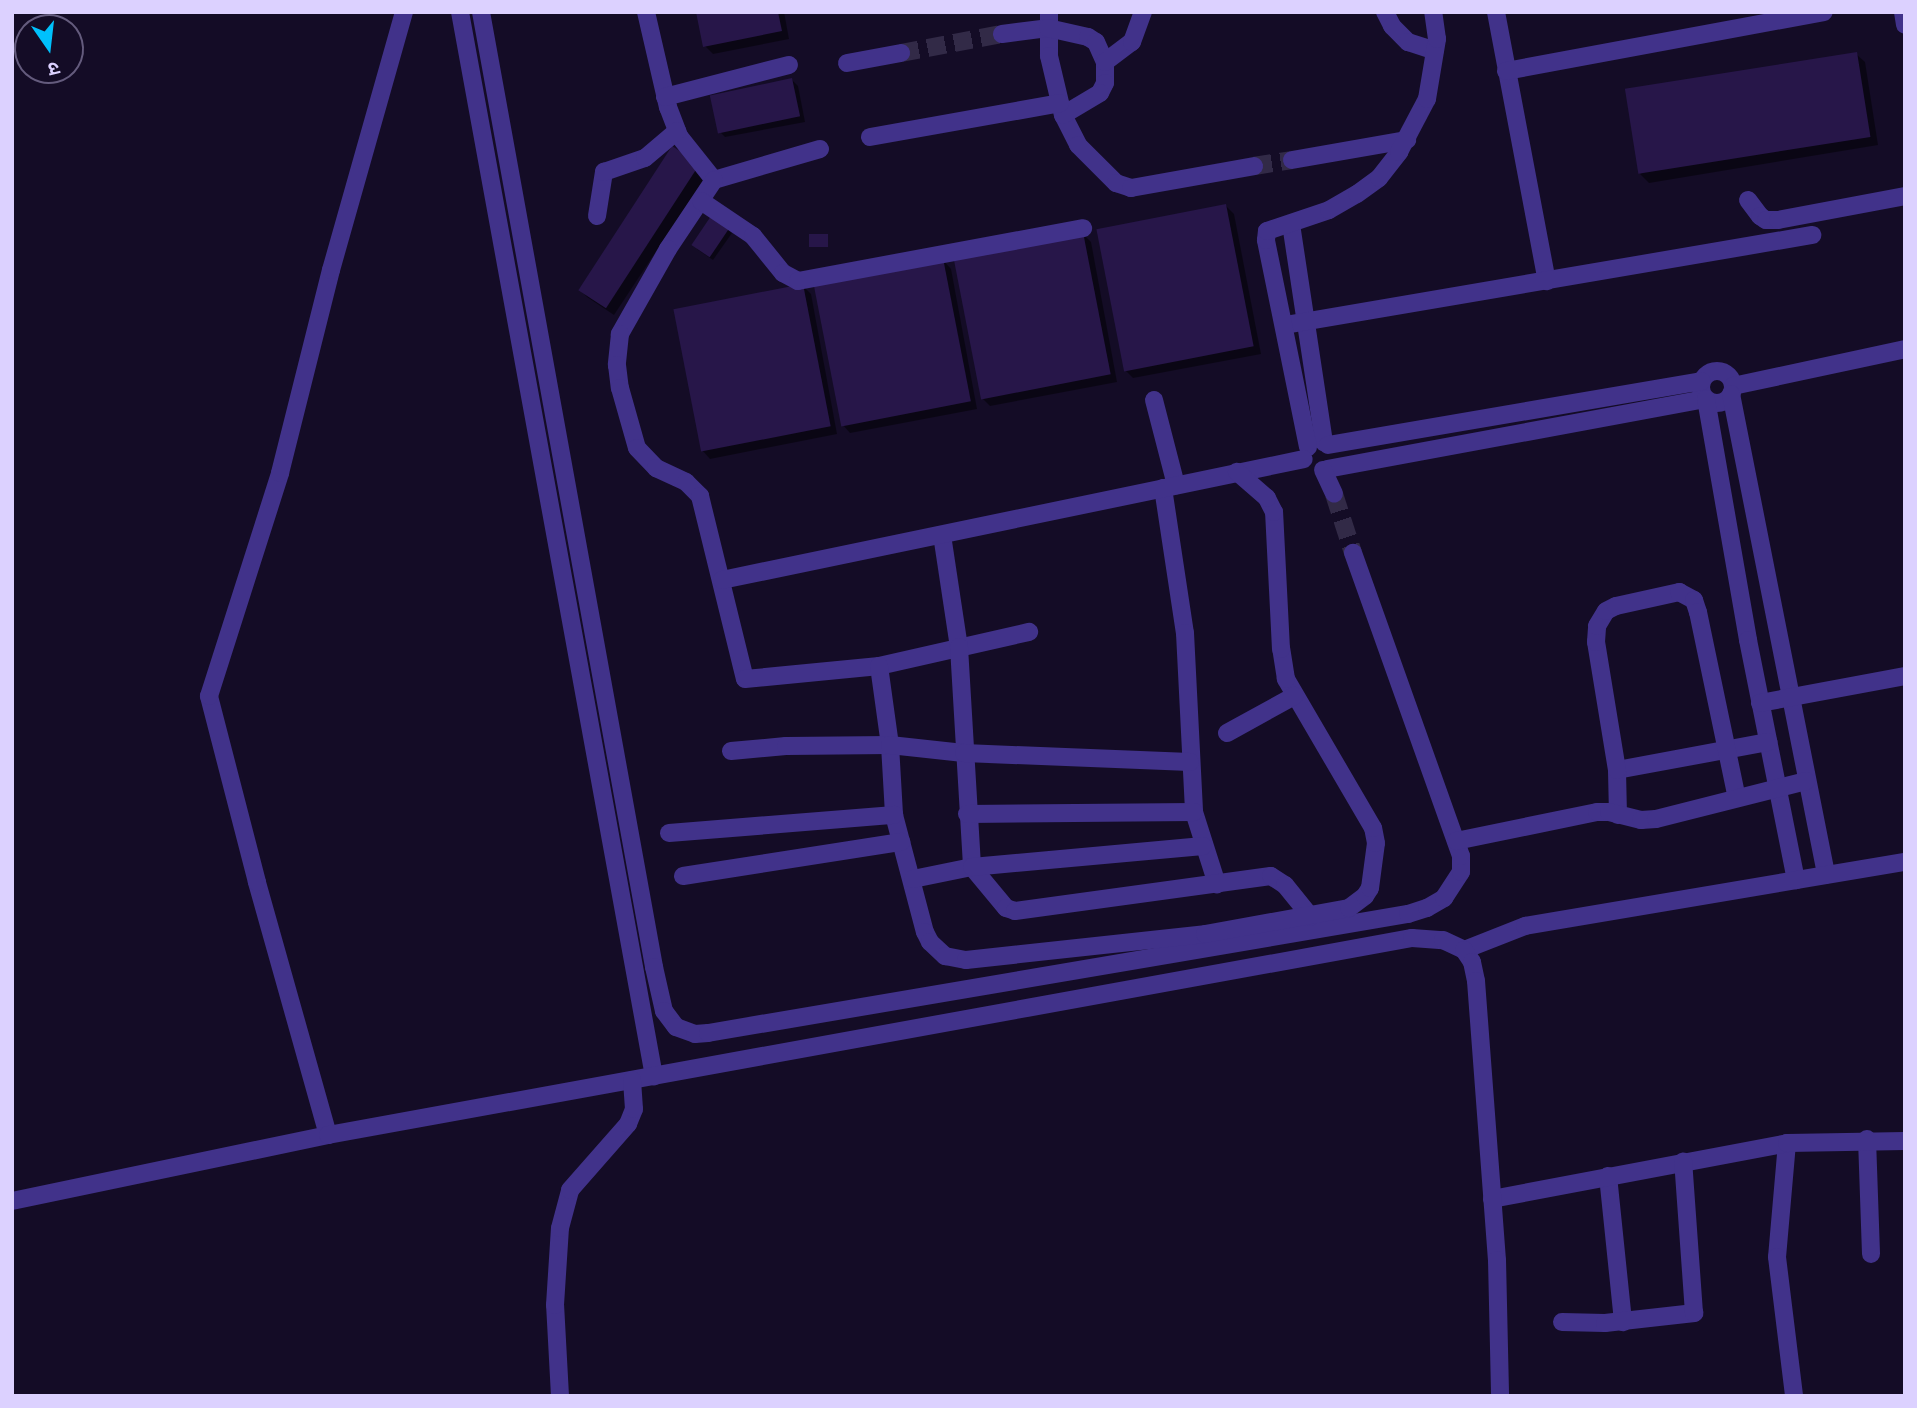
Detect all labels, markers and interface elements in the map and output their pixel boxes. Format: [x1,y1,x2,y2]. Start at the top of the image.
north arrow [14,14,84,84]
text: उ [45,54,62,80]

